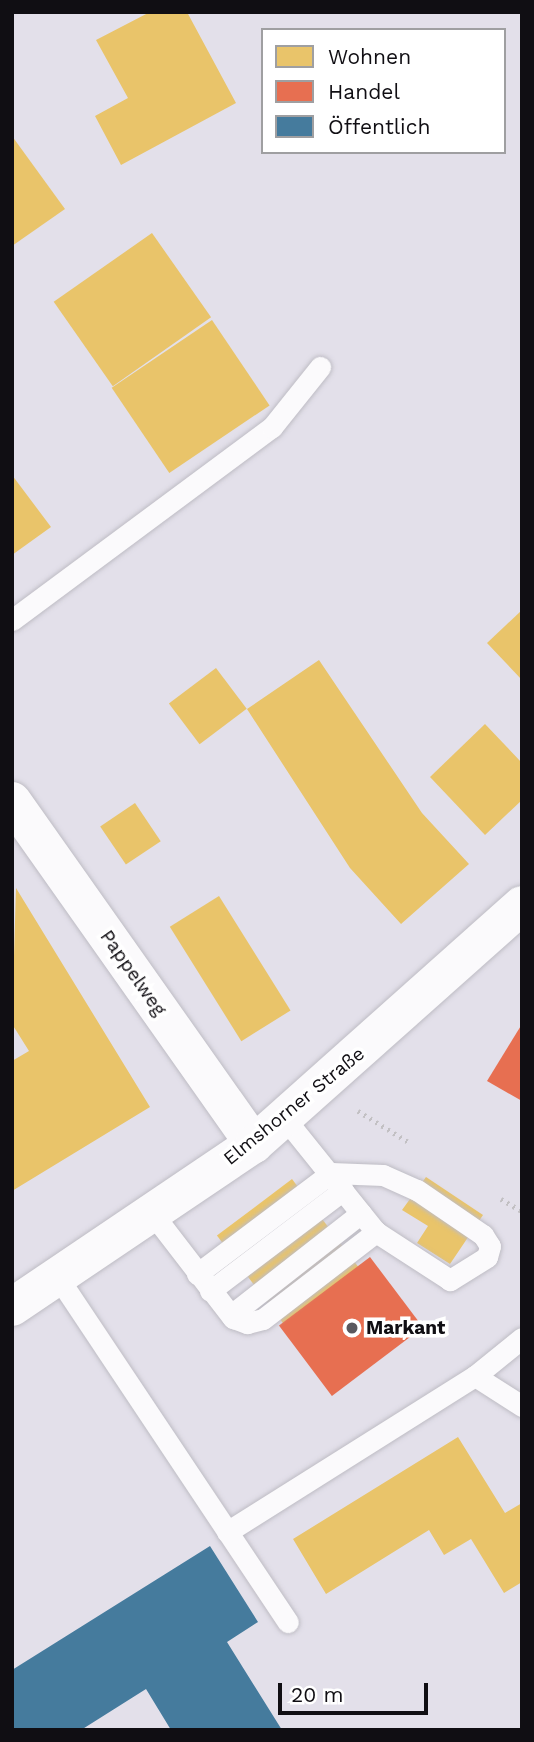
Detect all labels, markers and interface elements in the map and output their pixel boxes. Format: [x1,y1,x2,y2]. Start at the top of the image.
legend [261,28,506,154]
text: Wohnen [328,44,411,69]
text: Handel [328,79,400,104]
text: Öffentlich [328,114,430,139]
street label: Pappelweg [95,926,171,1020]
street label: Elmshorner Straße [219,1042,369,1170]
place label: Markant [366,1317,445,1339]
marker: Markant [344,1320,360,1336]
scale bar [282,1668,433,1712]
text: 20 m [291,1682,343,1707]

